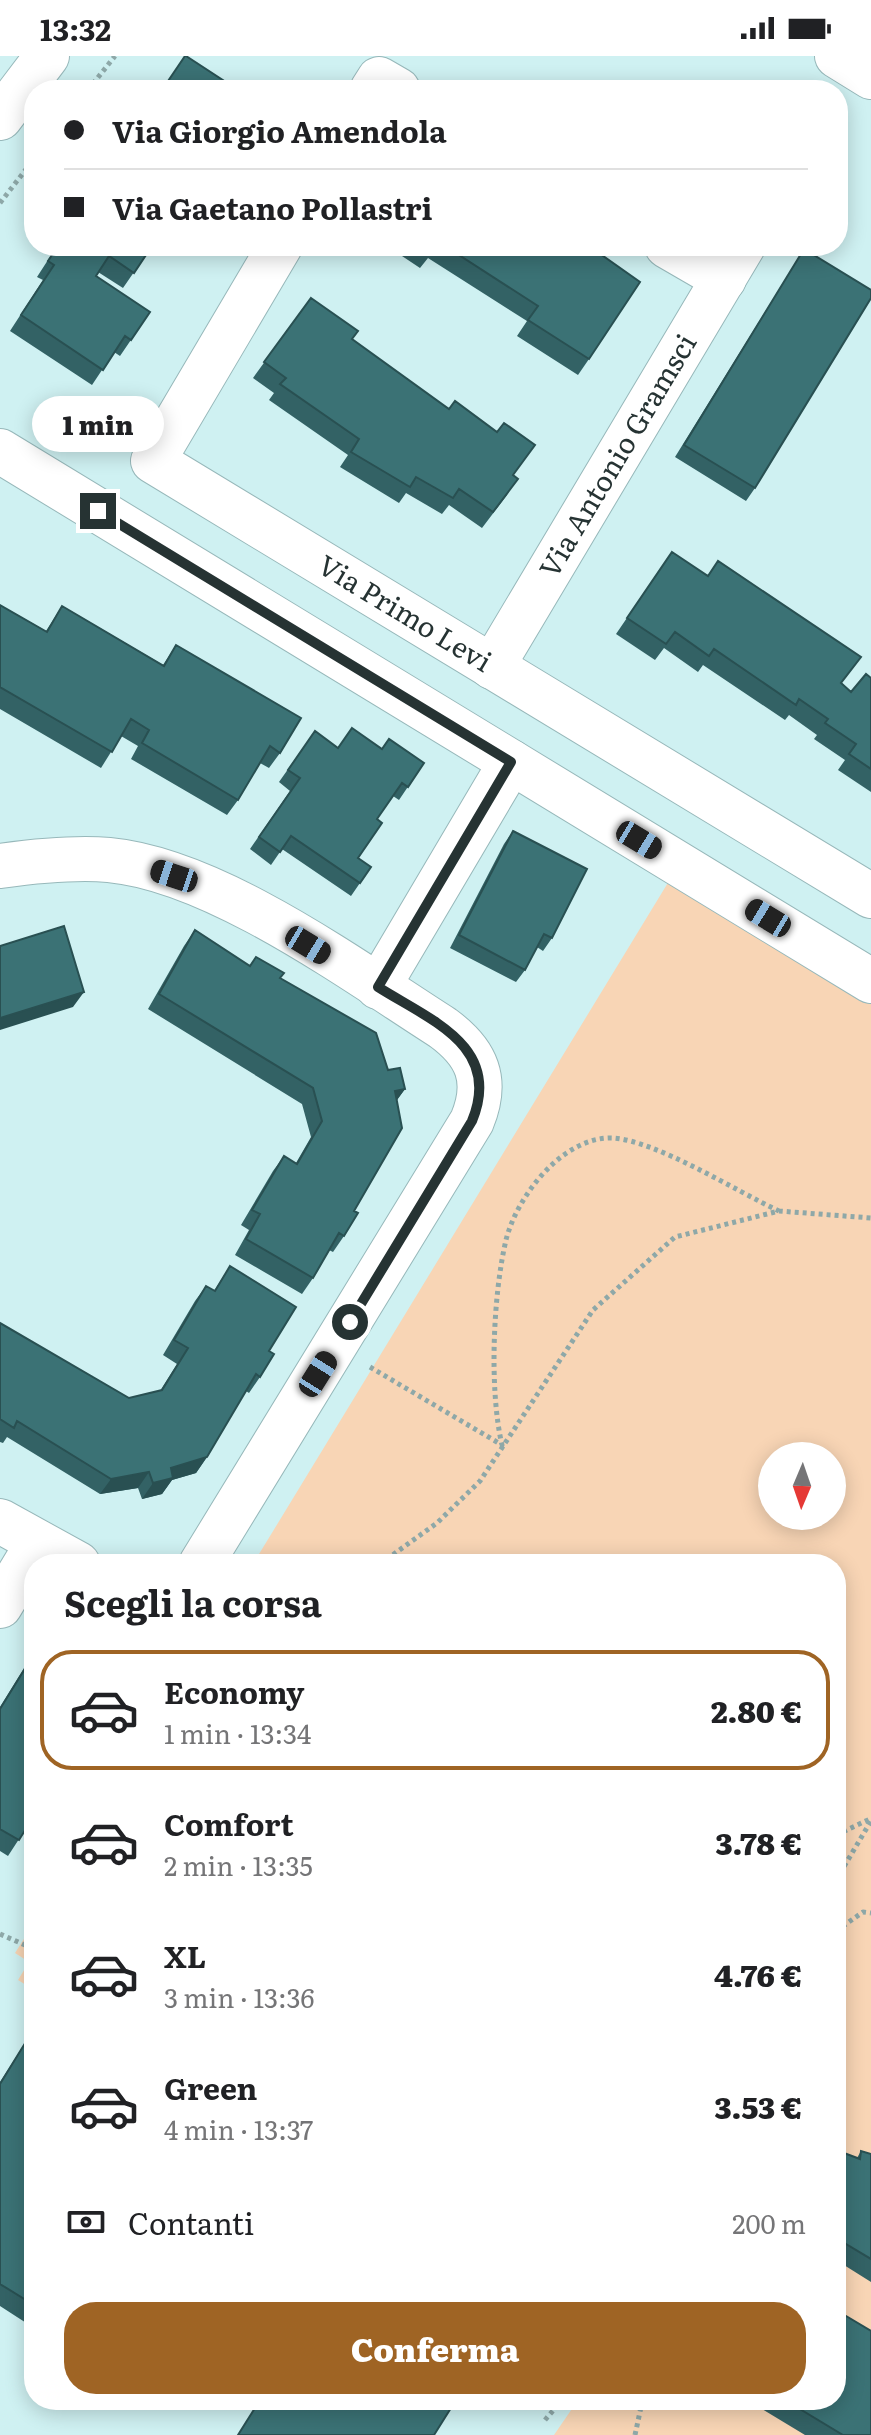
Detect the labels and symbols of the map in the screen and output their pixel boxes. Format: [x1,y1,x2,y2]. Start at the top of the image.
street label: Via Antonio Gramsci [527,325,705,584]
callout: 1 min [32,395,164,451]
route end [80,493,116,529]
street label: Via Primo Levi [311,543,501,681]
car [612,817,666,863]
car [147,857,201,895]
car [741,895,795,941]
car [281,922,335,968]
route start [332,1304,368,1340]
car [295,1347,341,1401]
north arrow [758,1442,846,1530]

